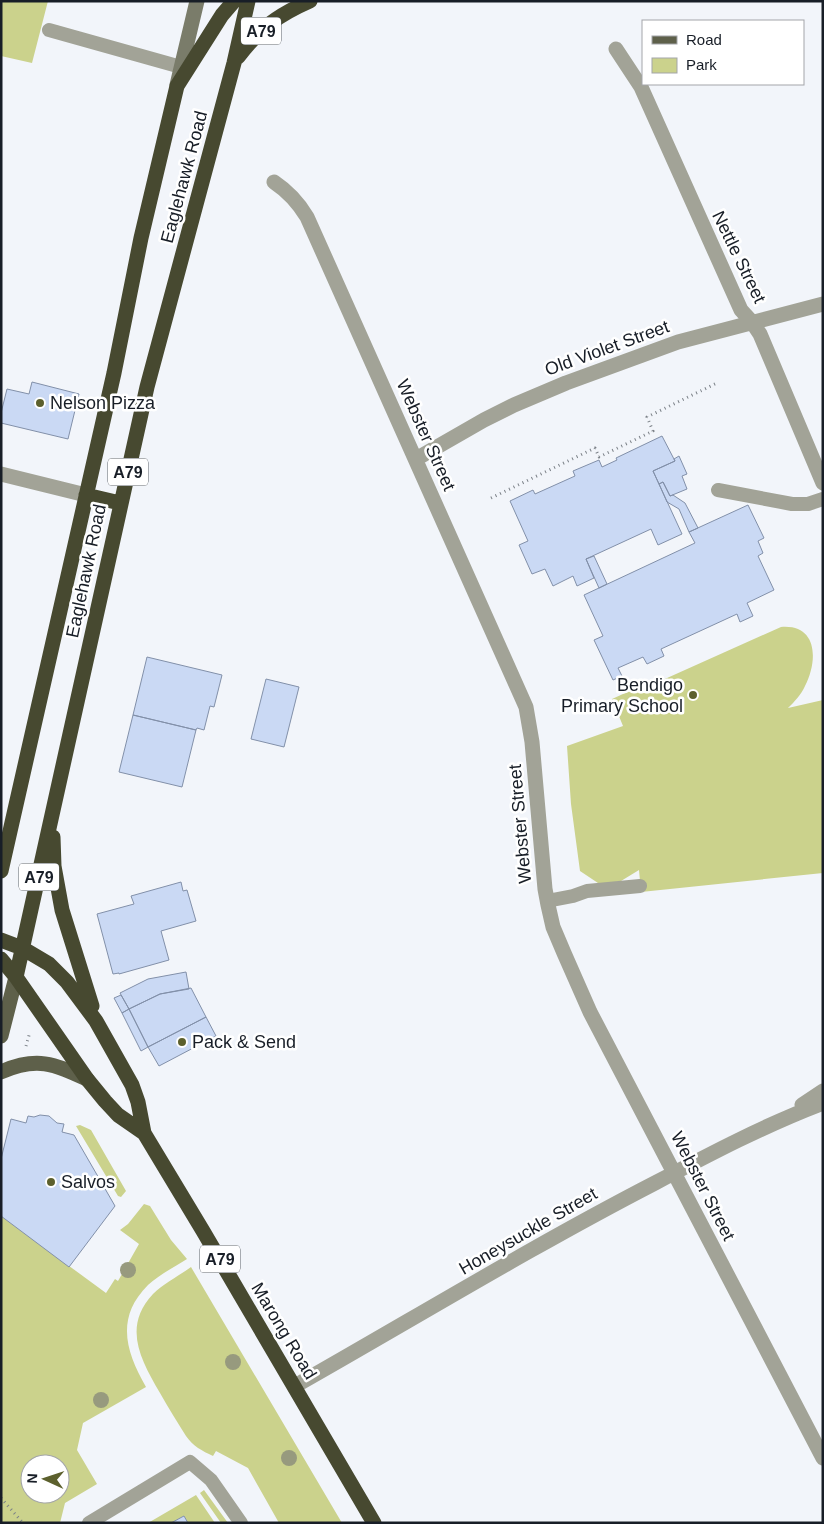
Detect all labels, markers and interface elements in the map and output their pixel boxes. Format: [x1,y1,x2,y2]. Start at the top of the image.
road number: A79 [241,18,281,44]
legend [642,20,804,85]
text: Road [686,31,722,48]
text: Park [686,56,717,73]
street label: Eaglehawk Road [157,109,211,245]
street label: Nettle Street [708,208,770,306]
street label: Old Violet Street [542,316,672,380]
street label: Webster Street [393,376,459,494]
place label: Nelson Pizza [50,393,156,413]
marker: Nelson Pizza [34,397,46,409]
road number: A79 [108,458,148,486]
street label: Eaglehawk Road [62,502,110,640]
place label: Bendigo Primary School [561,675,683,716]
marker: Bendigo Primary School [687,689,699,701]
street label: Webster Street [505,763,535,885]
road number: A79 [19,864,59,890]
place label: Pack & Send [192,1032,296,1052]
marker: Pack & Send [176,1036,188,1048]
street label: Webster Street [667,1128,739,1244]
place label: Salvos [61,1172,115,1192]
marker: Salvos [45,1176,57,1188]
street label: Honeysuckle Street [455,1183,601,1279]
road number: A79 [200,1246,240,1272]
street label: Marong Road [247,1279,321,1383]
north arrow [20,1454,70,1504]
text: N [24,1473,40,1484]

